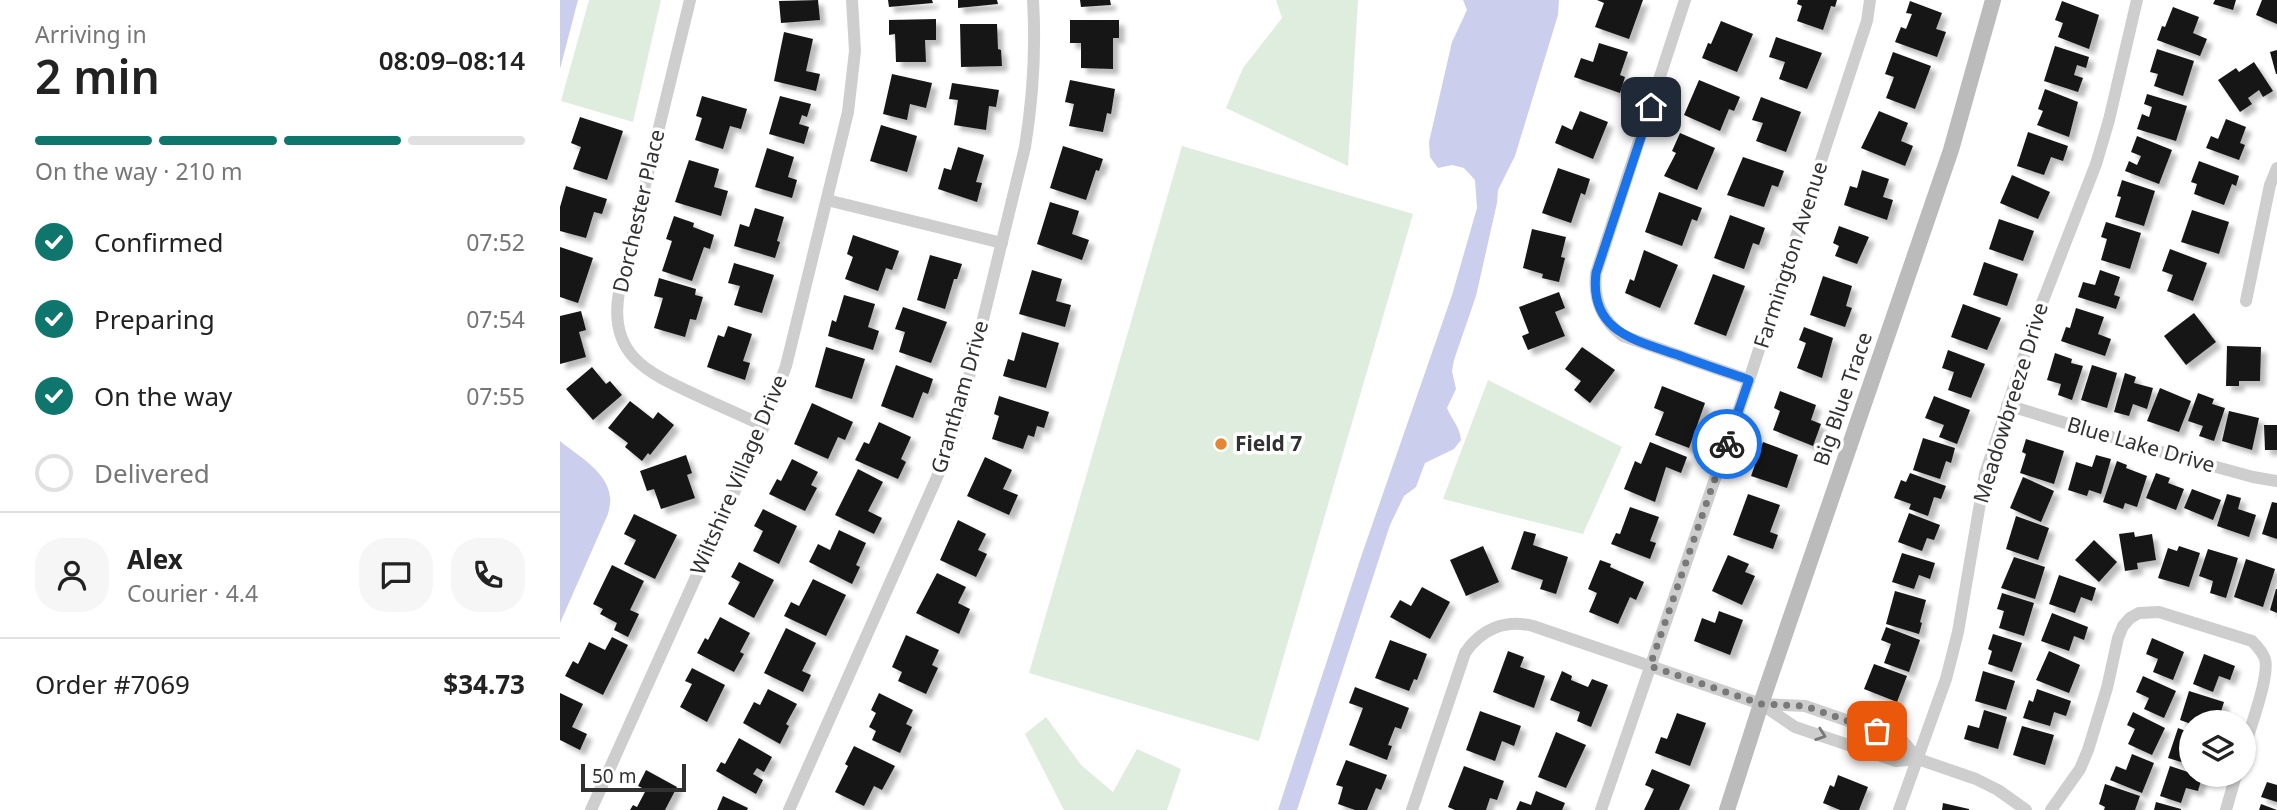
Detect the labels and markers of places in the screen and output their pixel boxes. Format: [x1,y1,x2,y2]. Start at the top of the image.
pin [1621,77,1681,137]
place label: Field 7 [1235,429,1302,457]
marker: Field 7 [1213,436,1229,452]
pin [1847,701,1907,761]

